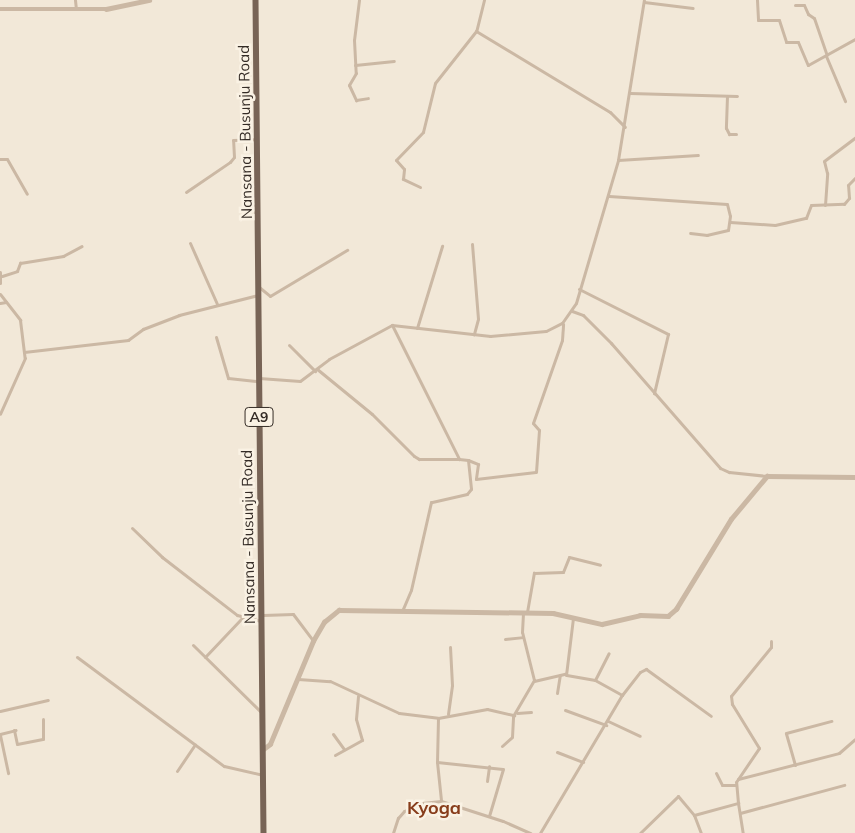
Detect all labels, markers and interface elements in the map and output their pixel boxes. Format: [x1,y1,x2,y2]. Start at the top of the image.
street label: Nansana - Busunju Road [234,45,256,219]
road number: A9 [244,406,274,428]
street label: Nansana - Busunju Road [237,450,259,624]
district label: Kyoga [407,797,461,819]

